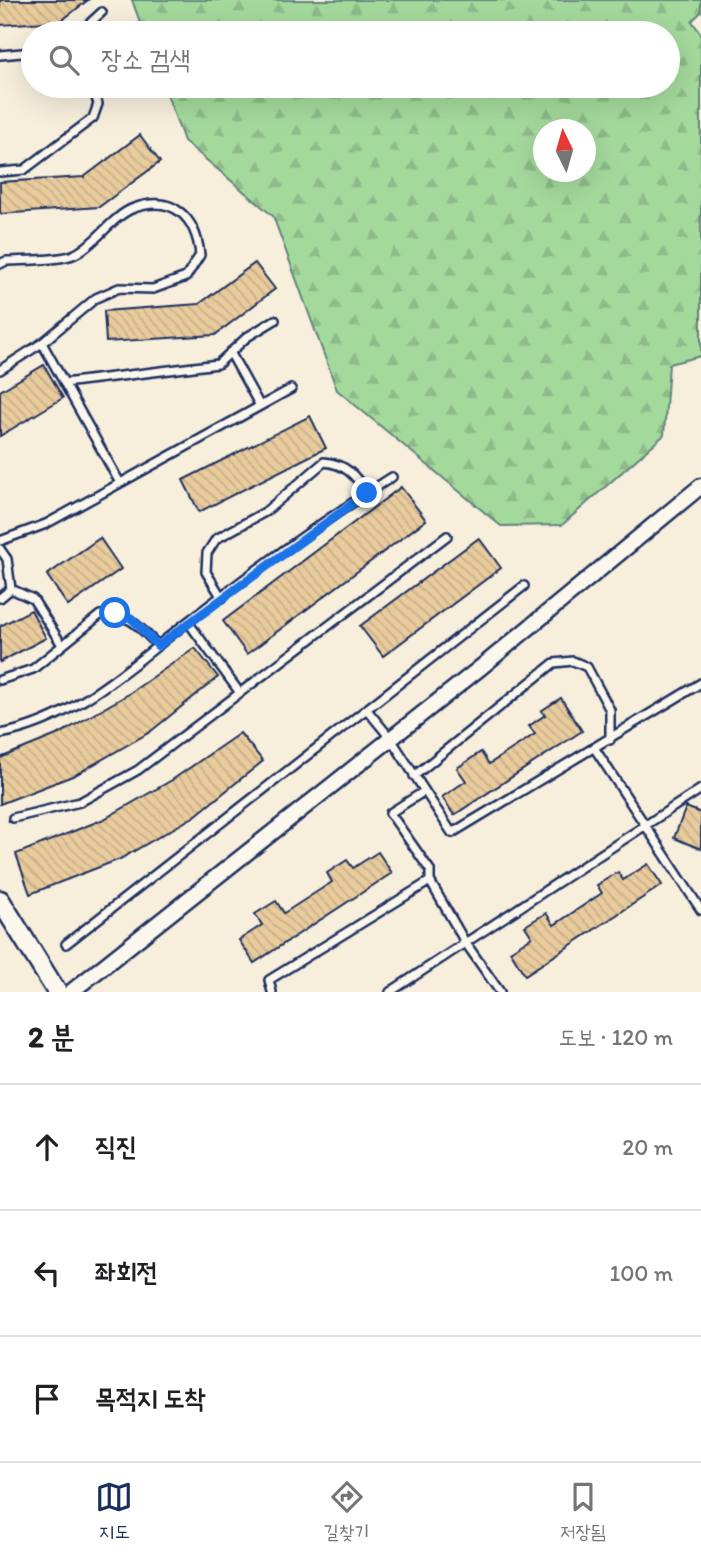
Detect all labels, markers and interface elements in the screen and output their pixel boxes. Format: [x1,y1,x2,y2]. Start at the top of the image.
search box [21,21,680,98]
icon: search [45,41,83,79]
text: 장소 검색 [101,43,191,75]
north arrow [533,119,596,182]
route end [351,477,382,508]
route start [99,597,130,628]
text: 2 분 [28,1018,75,1055]
text: 도보 · 120 m [559,1023,673,1051]
icon: ahead [28,1128,66,1166]
text: 직진 [95,1130,137,1162]
text: 20 m [622,1133,673,1161]
icon: left [28,1254,66,1292]
text: 좌회전 [95,1256,158,1288]
text: 100 m [609,1259,673,1287]
icon: arrive [28,1380,66,1418]
text: 목적지 도착 [95,1382,205,1414]
tab: 지도 [95,1478,133,1545]
tab: 길찾기 [324,1478,369,1545]
tab: 저장됨 [560,1478,606,1545]

